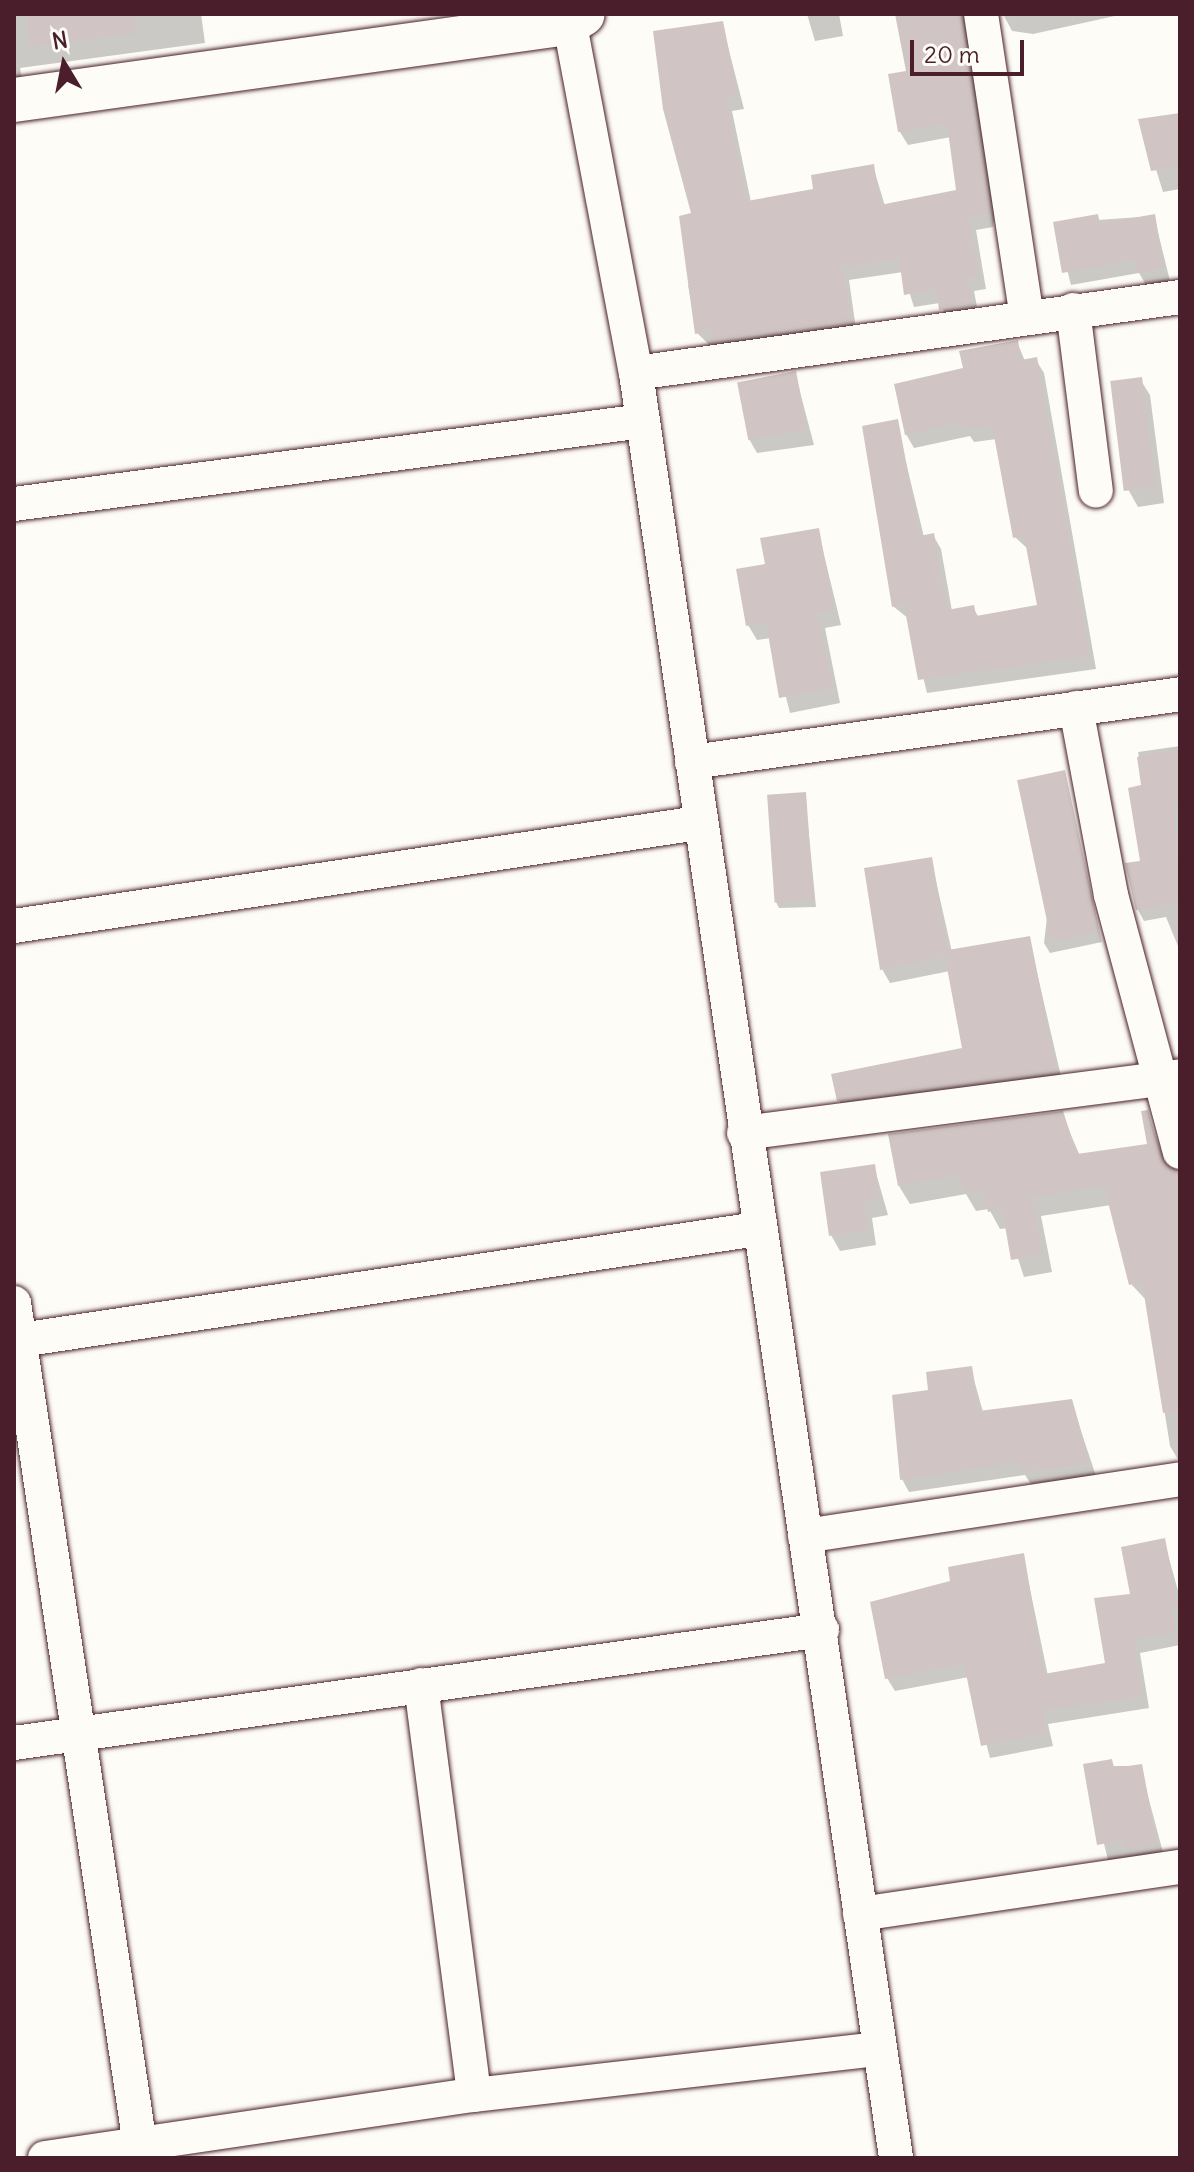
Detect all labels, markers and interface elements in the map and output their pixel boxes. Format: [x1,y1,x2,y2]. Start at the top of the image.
north arrow [24,24,104,104]
scale bar [914,24,1028,74]
text: N [50,25,70,55]
text: 20 m [924,39,980,69]

